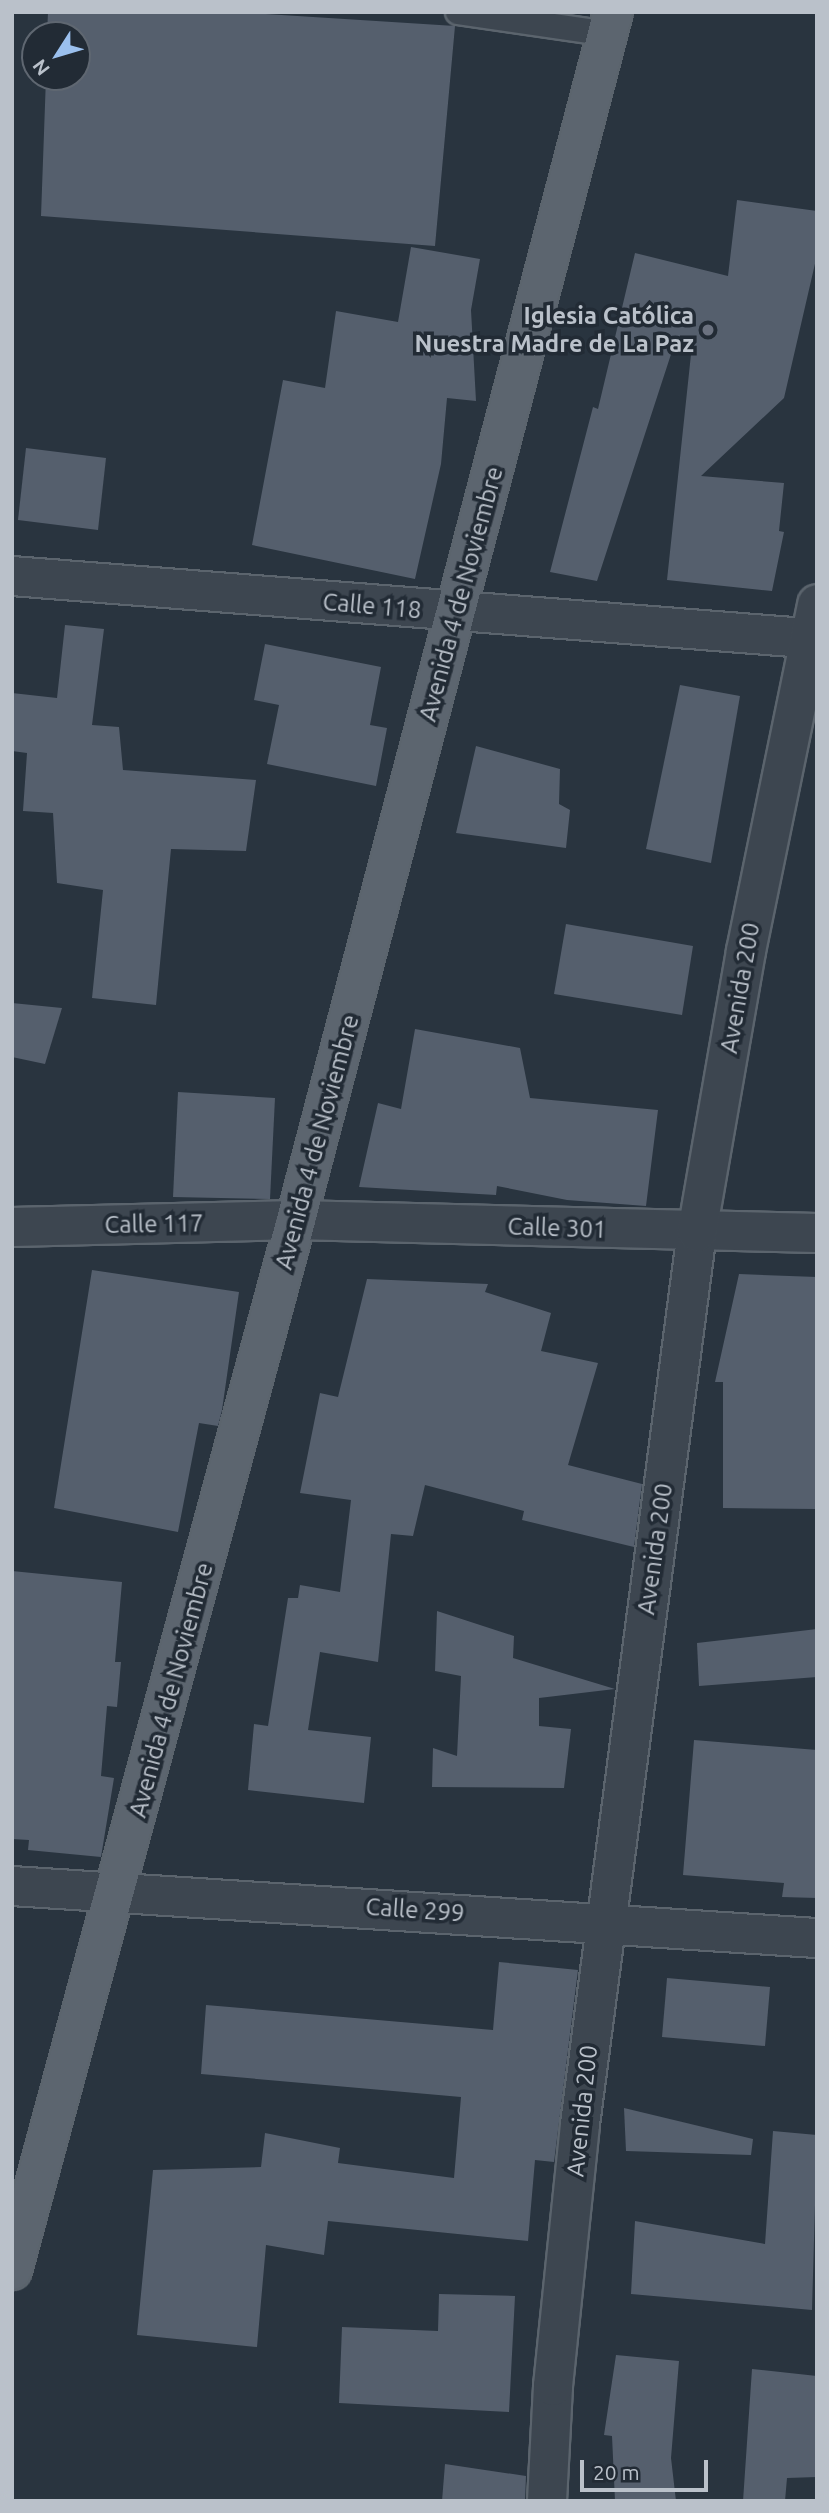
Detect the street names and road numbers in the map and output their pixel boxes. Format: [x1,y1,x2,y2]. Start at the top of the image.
street label: Avenida 4 de Noviembre [413,464,509,724]
street label: Calle 118 [321,587,423,625]
street label: Avenida 200 [714,920,766,1056]
street label: Avenida 4 de Noviembre [269,1012,365,1272]
street label: Calle 117 [104,1209,204,1239]
street label: Calle 301 [507,1212,607,1244]
street label: Avenida 200 [632,1482,678,1616]
street label: Avenida 4 de Noviembre [123,1560,219,1820]
street label: Calle 299 [365,1892,465,1928]
street label: Avenida 200 [561,2044,603,2178]

